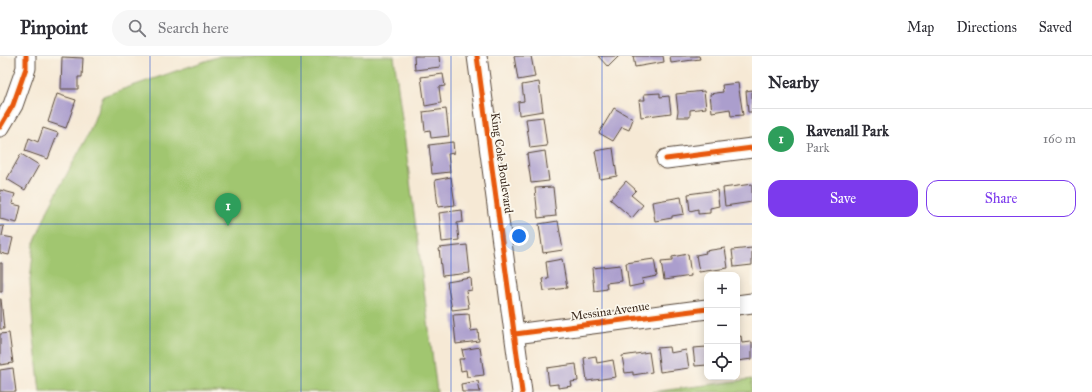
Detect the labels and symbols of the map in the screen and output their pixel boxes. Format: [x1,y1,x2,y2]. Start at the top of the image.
street label: King Cole Boulevard [487,112,516,214]
pin: 1 [215,193,241,226]
your location [509,226,529,246]
street label: Messina Avenue [570,299,650,323]

